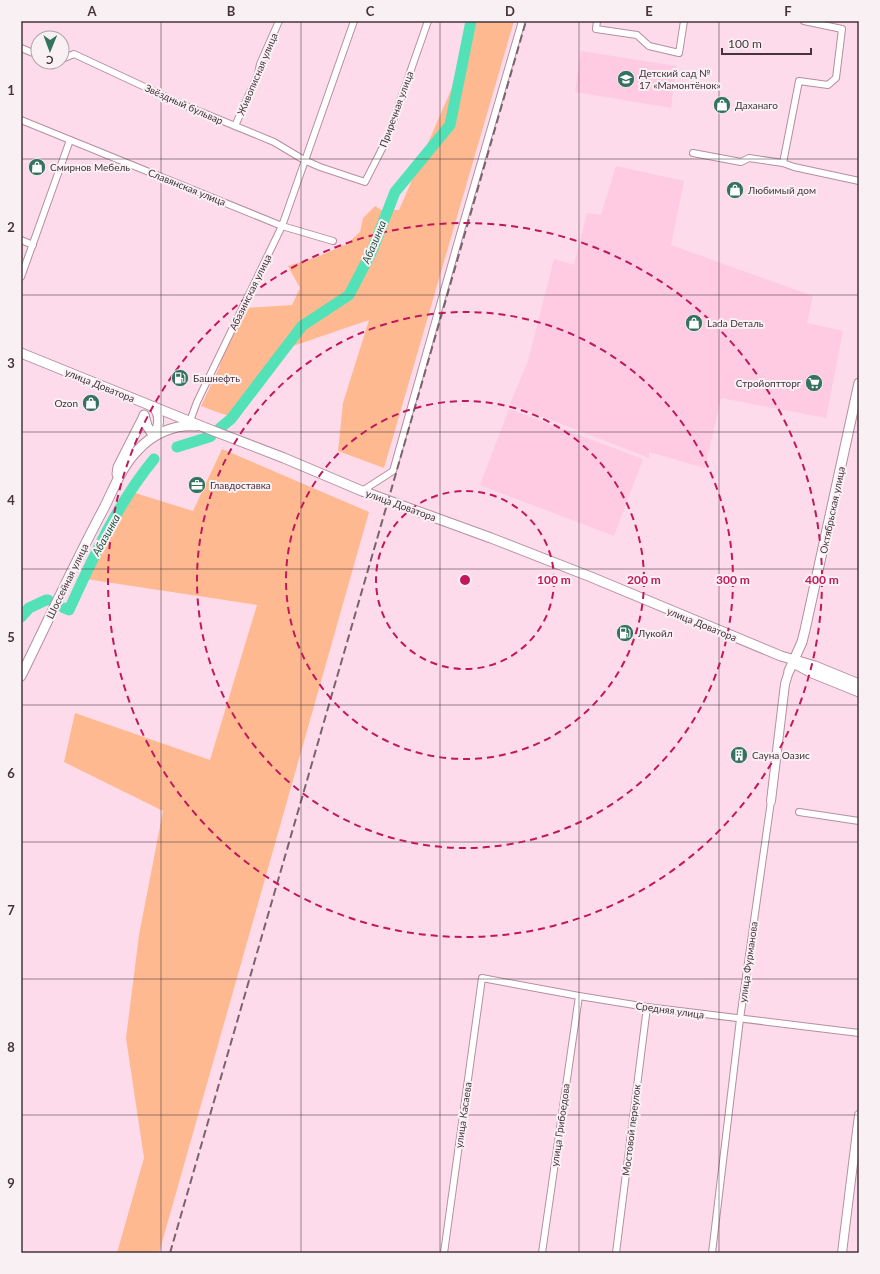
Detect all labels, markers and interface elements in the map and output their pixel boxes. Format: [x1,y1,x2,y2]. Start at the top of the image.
text: A [86,3,97,19]
text: B [227,3,236,19]
text: C [366,3,375,19]
text: D [505,3,515,19]
text: E [645,3,653,19]
text: F [784,3,792,19]
north arrow [30,30,70,70]
scale bar [722,30,811,56]
street label: Живописная улица [234,31,280,117]
text: 100 m [728,36,762,51]
text: С [45,54,54,67]
place label: Детский сад № 17 «Мамонтёнок» [639,67,721,91]
street label: Приречная улица [377,69,415,149]
school or university icon: Детский сад № 17 «Мамонтёнок» [616,69,636,89]
street label: Звёздный бульвар [143,81,225,127]
text: 1 [7,82,15,98]
shop icon: Даханаго [712,95,732,115]
place label: Даханаго [735,99,778,111]
shop icon: Смирнов Мебель [27,157,47,177]
place label: Смирнов Мебель [50,161,130,173]
street label: Славянская улица [146,166,228,208]
shop icon: Любимый дом [725,180,745,200]
place label: Любимый дом [747,184,816,196]
water label: Абазинка [358,218,389,266]
text: 2 [7,219,15,235]
street label: Абазинская улица [226,252,274,332]
shop icon: Lada Dеталь [684,313,704,333]
place label: Lada Dеталь [707,317,764,329]
text: 3 [7,355,15,371]
street label: улица Доватора [63,366,137,404]
fuel station icon: Башнефть [170,368,190,388]
place label: Башнефть [193,372,240,384]
supermarket icon: Стройоптторг [804,373,824,393]
place label: Стройоптторг [736,377,801,389]
shop icon: Ozon [81,393,101,413]
place label: Ozon [54,397,78,409]
street label: Октябрьская улица [817,465,847,555]
office icon: Главдоставка [187,475,207,495]
place label: Главдоставка [210,479,271,491]
street label: улица Доватора [364,487,438,523]
text: 4 [7,492,15,508]
water label: Абазинка [88,511,122,559]
street label: Шоссейная улица [44,541,90,621]
text: 100 m [537,572,571,587]
text: 200 m [627,572,661,587]
text: 300 m [716,572,750,587]
text: 400 m [805,572,839,587]
centre of rings [458,573,472,587]
street label: улица Доватора [665,605,739,643]
fuel station icon: Лукойл [615,623,635,643]
place label: Лукойл [637,627,673,639]
text: 5 [7,629,15,645]
building icon: Сауна Оазис [729,745,749,765]
place label: Сауна Оазис [752,749,810,761]
text: 6 [7,765,15,781]
text: 7 [7,902,15,918]
street label: улица Фурманова [736,921,760,1003]
street label: Средняя улица [635,999,705,1021]
text: 8 [7,1039,15,1055]
street label: улица Касаева [452,1081,474,1149]
street label: улица Грибоедова [548,1083,572,1167]
street label: Мостовой переулок [619,1083,643,1176]
text: 9 [7,1175,15,1191]

